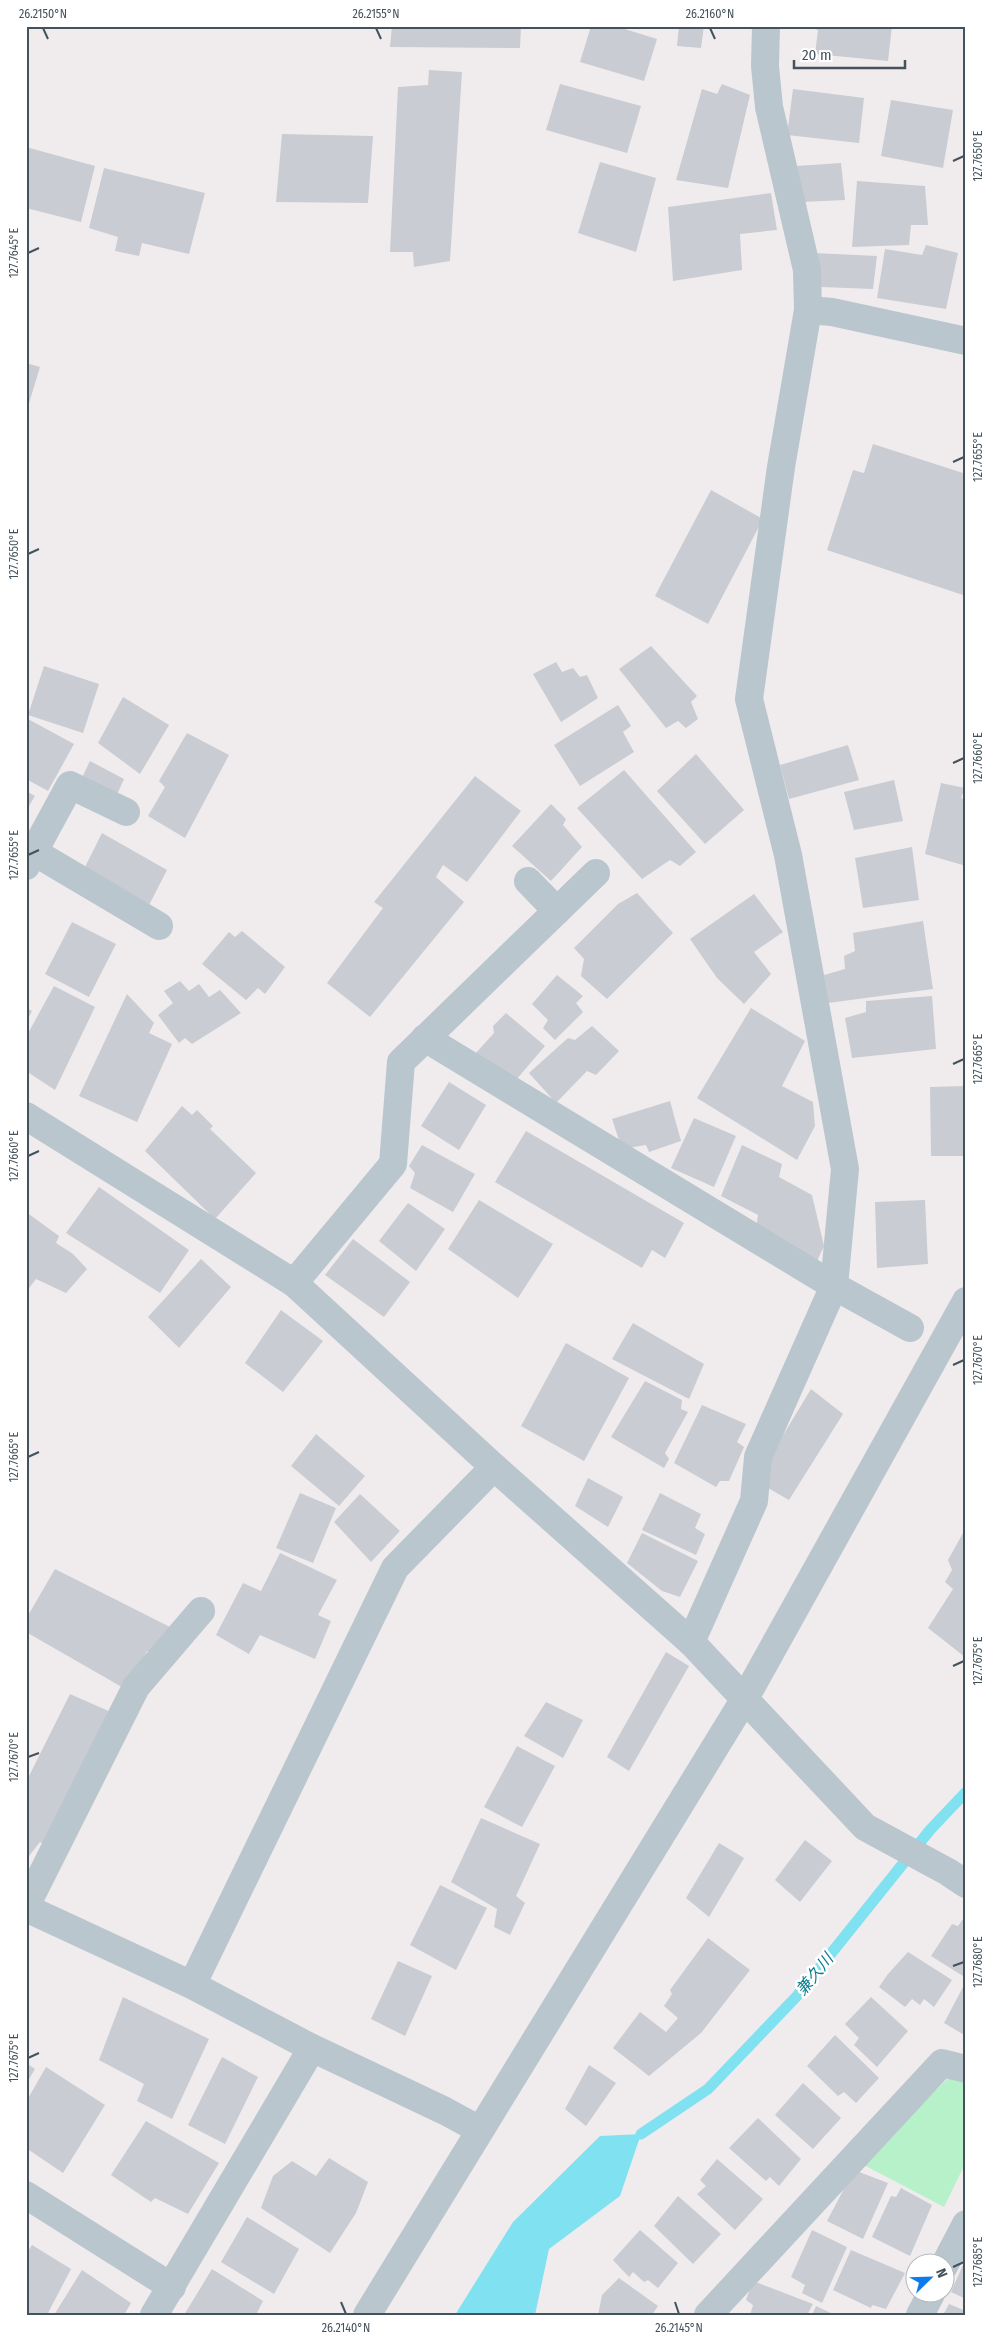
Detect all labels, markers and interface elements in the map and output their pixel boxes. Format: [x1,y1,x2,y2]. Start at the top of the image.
text: 26.2150°N [19,7,67,21]
text: 26.2155°N [352,7,400,21]
text: 26.2160°N [686,7,734,21]
scale bar [794,38,906,70]
text: 20 m [802,46,832,64]
text: 127.7650°E [971,130,985,181]
text: 127.7645°E [7,228,21,278]
text: 127.7655°E [971,432,985,482]
text: 127.7650°E [7,528,21,579]
text: 127.7660°E [971,732,985,784]
text: 127.7655°E [7,830,21,880]
text: 127.7665°E [971,1033,985,1084]
text: 127.7660°E [7,1130,21,1182]
text: 127.7670°E [971,1335,985,1385]
text: 127.7665°E [7,1431,21,1482]
text: 127.7675°E [971,1636,985,1685]
text: 127.7670°E [7,1732,21,1782]
text: 127.7680°E [971,1936,985,1988]
water label: 兼久川 [792,1948,838,1999]
text: 127.7675°E [7,2033,21,2082]
text: 127.7685°E [971,2236,985,2287]
north arrow [904,2254,954,2304]
text: N [932,2266,951,2280]
text: 26.2140°N [322,2321,370,2335]
text: 26.2145°N [655,2321,703,2335]

